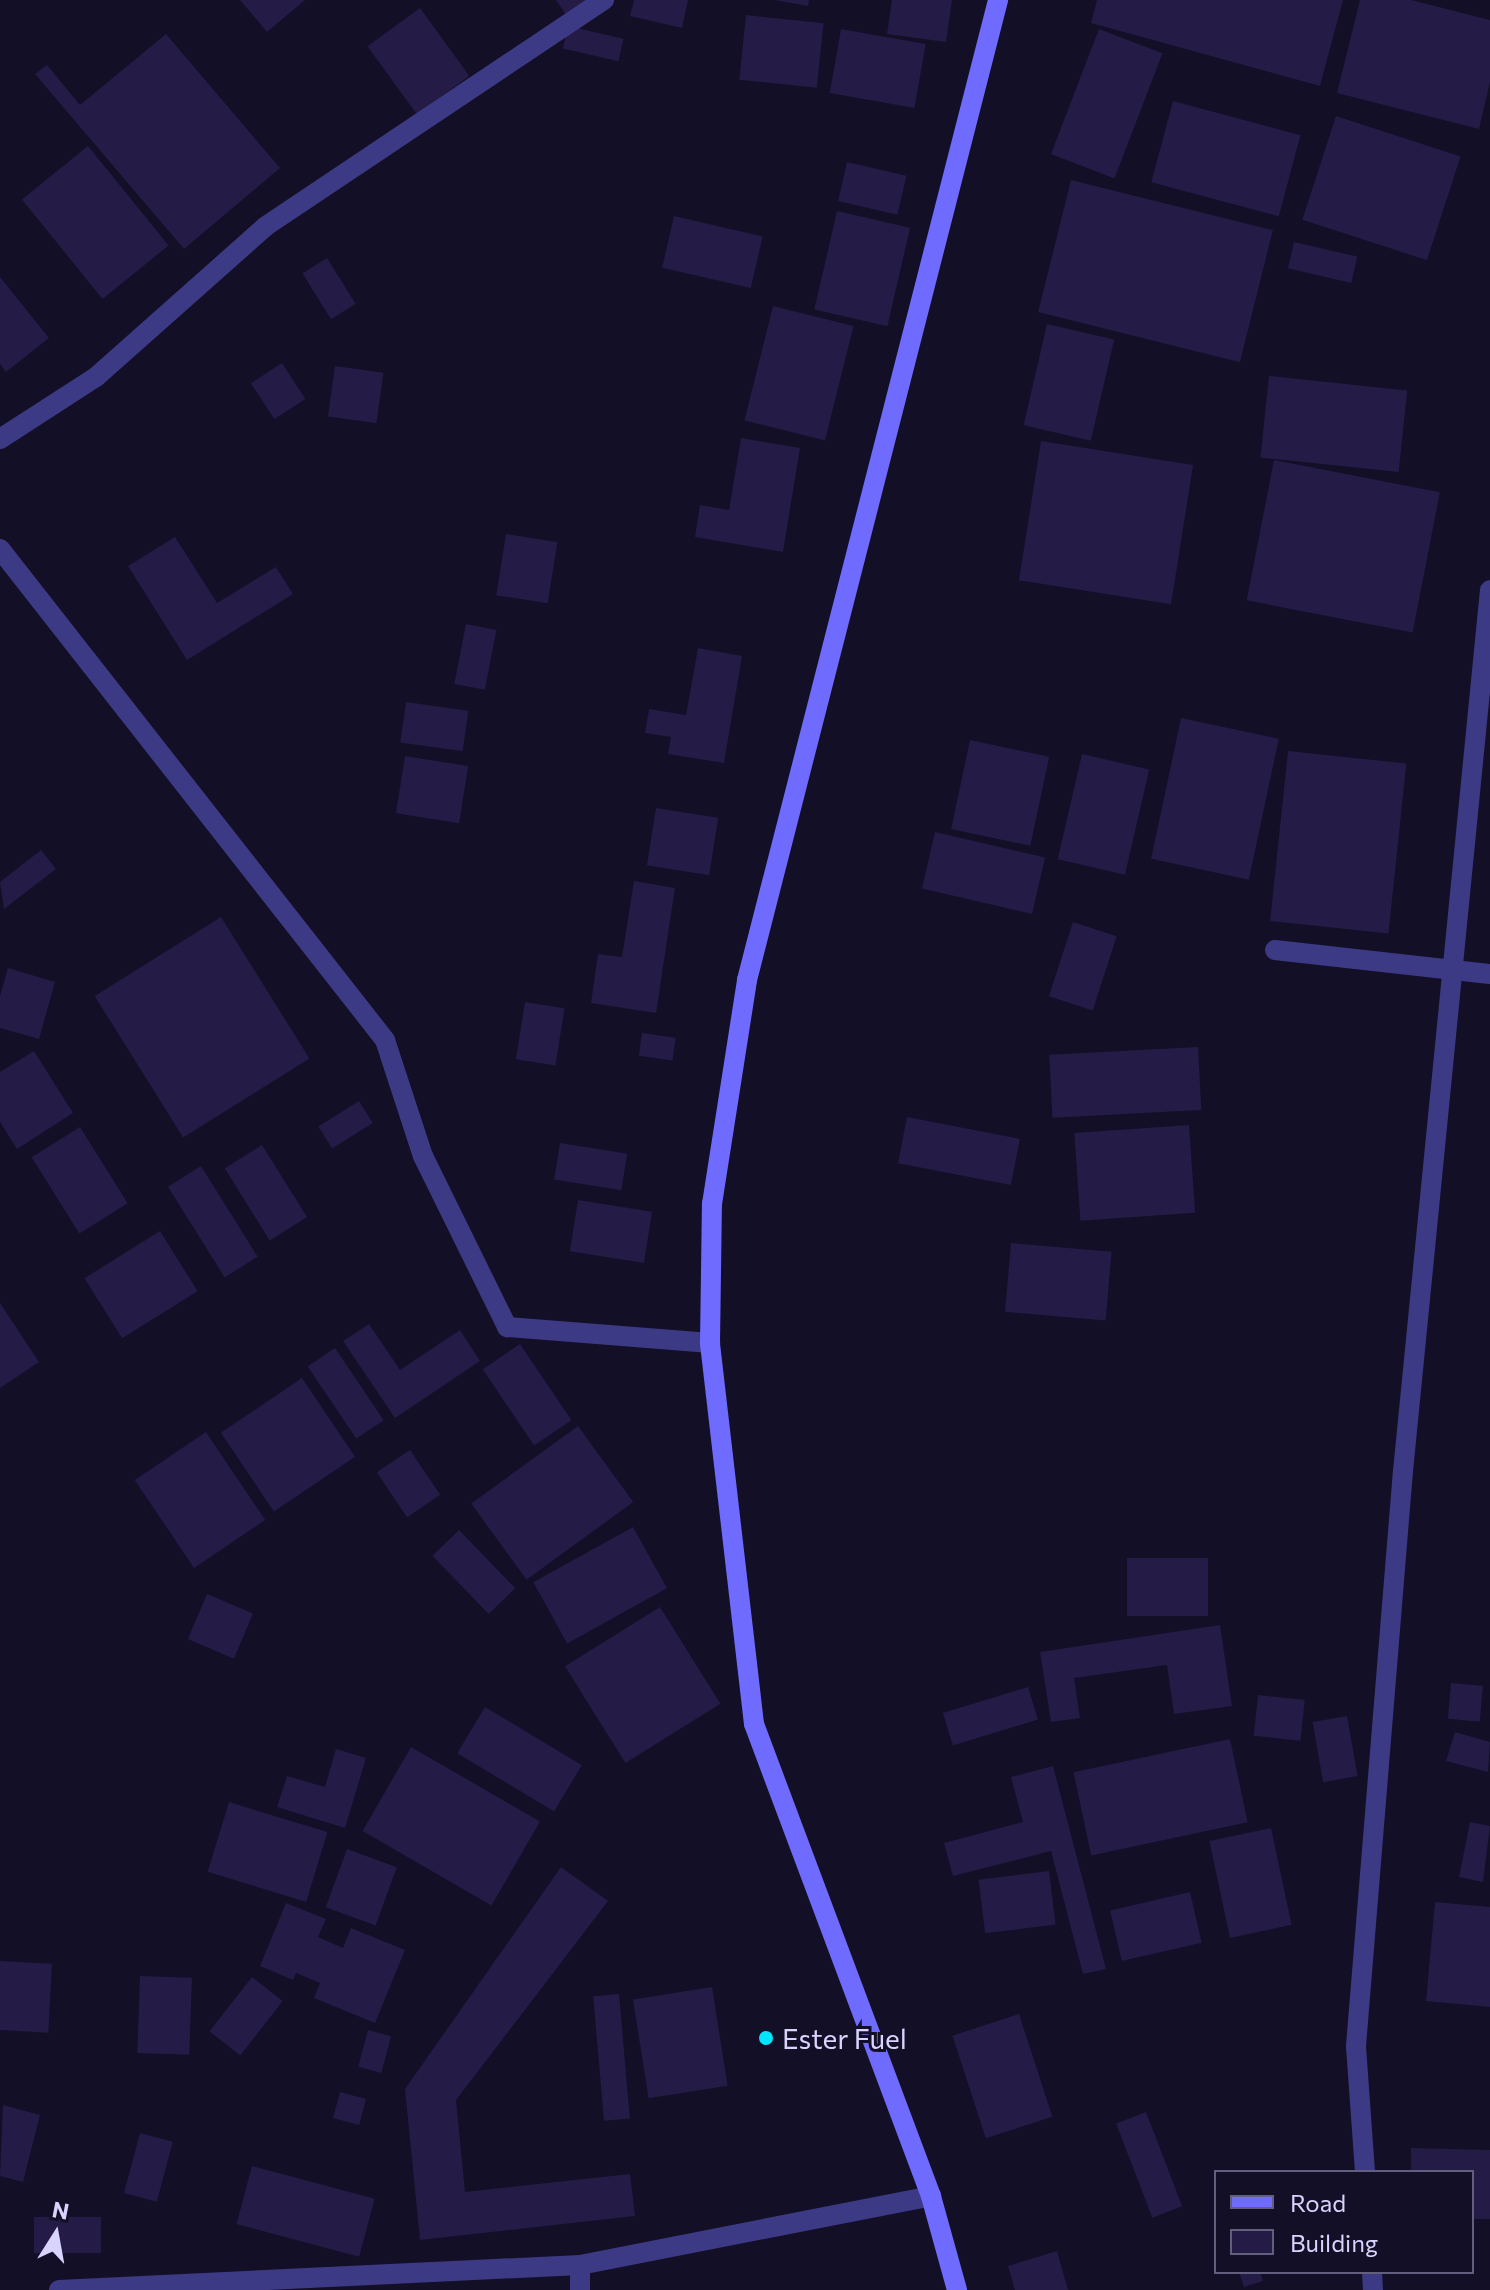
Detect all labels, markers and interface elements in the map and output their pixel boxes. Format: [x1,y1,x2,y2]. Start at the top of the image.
place label: Ester Fuel [782,2021,907,2055]
marker: Ester Fuel [757,2029,775,2047]
legend [1214,2170,1474,2274]
text: Road [1290,2188,1346,2217]
north arrow [16,2194,96,2274]
text: N [50,2195,71,2225]
text: Building [1290,2228,1378,2257]

